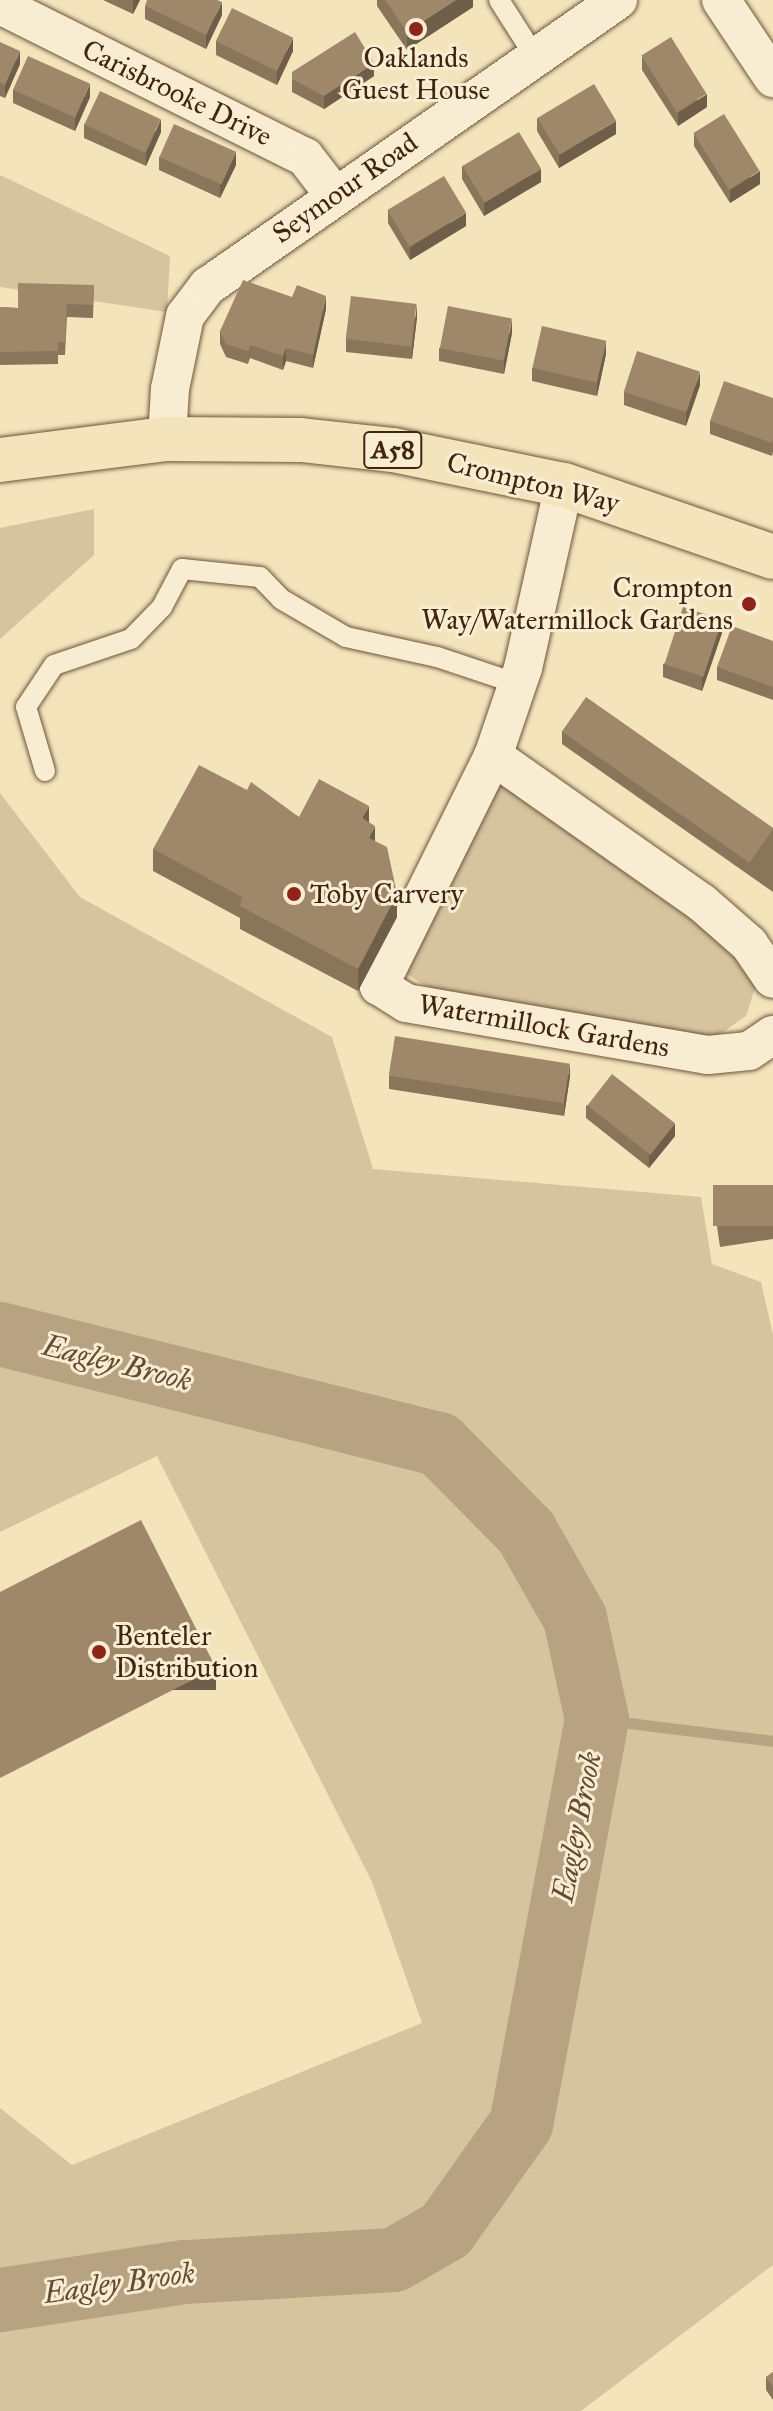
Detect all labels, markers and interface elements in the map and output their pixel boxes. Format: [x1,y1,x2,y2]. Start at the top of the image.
marker: Oaklands Guest House [407,20,425,38]
street label: Carisbrooke Drive [77,33,277,153]
place label: Oaklands Guest House [342,41,490,107]
street label: Seymour Road [266,126,424,250]
road number: A58 [363,428,423,472]
street label: Crompton Way [443,445,623,521]
place label: Crompton Way/Watermillock Gardens [421,571,733,637]
marker: Crompton Way/Watermillock Gardens [740,595,758,613]
place label: Toby Carvery [310,877,464,911]
marker: Toby Carvery [285,885,303,903]
street label: Watermillock Gardens [416,987,672,1065]
water label: Eagley Brook [39,1327,195,1399]
place label: Benteler Distribution [115,1619,258,1685]
marker: Benteler Distribution [90,1643,108,1661]
water label: Eagley Brook [545,1749,609,1905]
water label: Eagley Brook [41,2255,197,2311]

